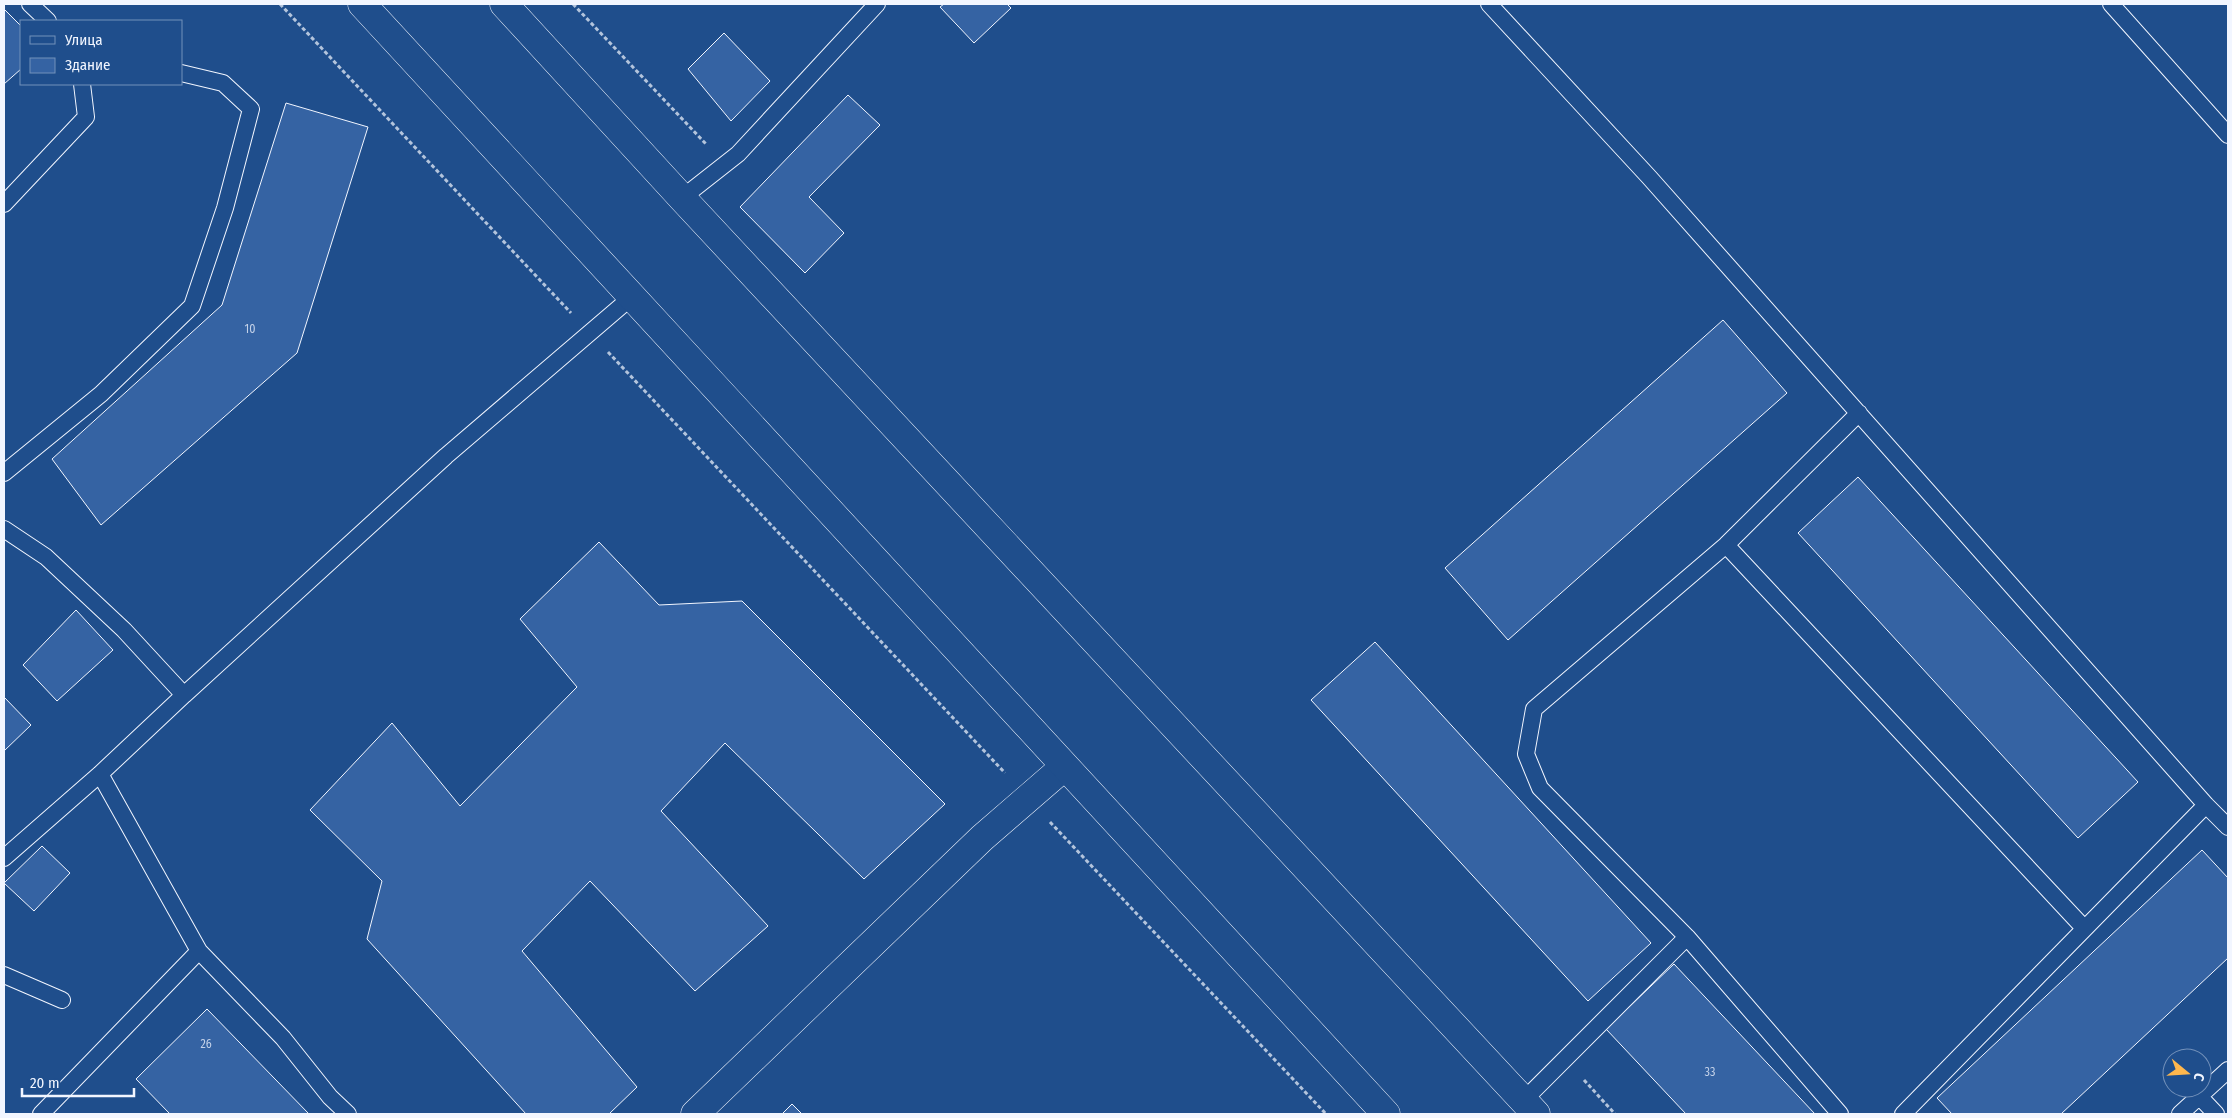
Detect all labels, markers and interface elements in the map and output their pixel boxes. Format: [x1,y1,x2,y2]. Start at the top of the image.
legend [20,20,182,85]
text: Улица [64,31,103,49]
text: Здание [65,56,111,74]
house number: 10 [245,322,255,336]
house number: 26 [200,1037,212,1051]
north arrow [2162,1048,2212,1098]
house number: 33 [1705,1065,1715,1079]
scale bar [22,1066,135,1098]
text: С [2189,1071,2208,1084]
text: 20 m [30,1074,60,1092]

